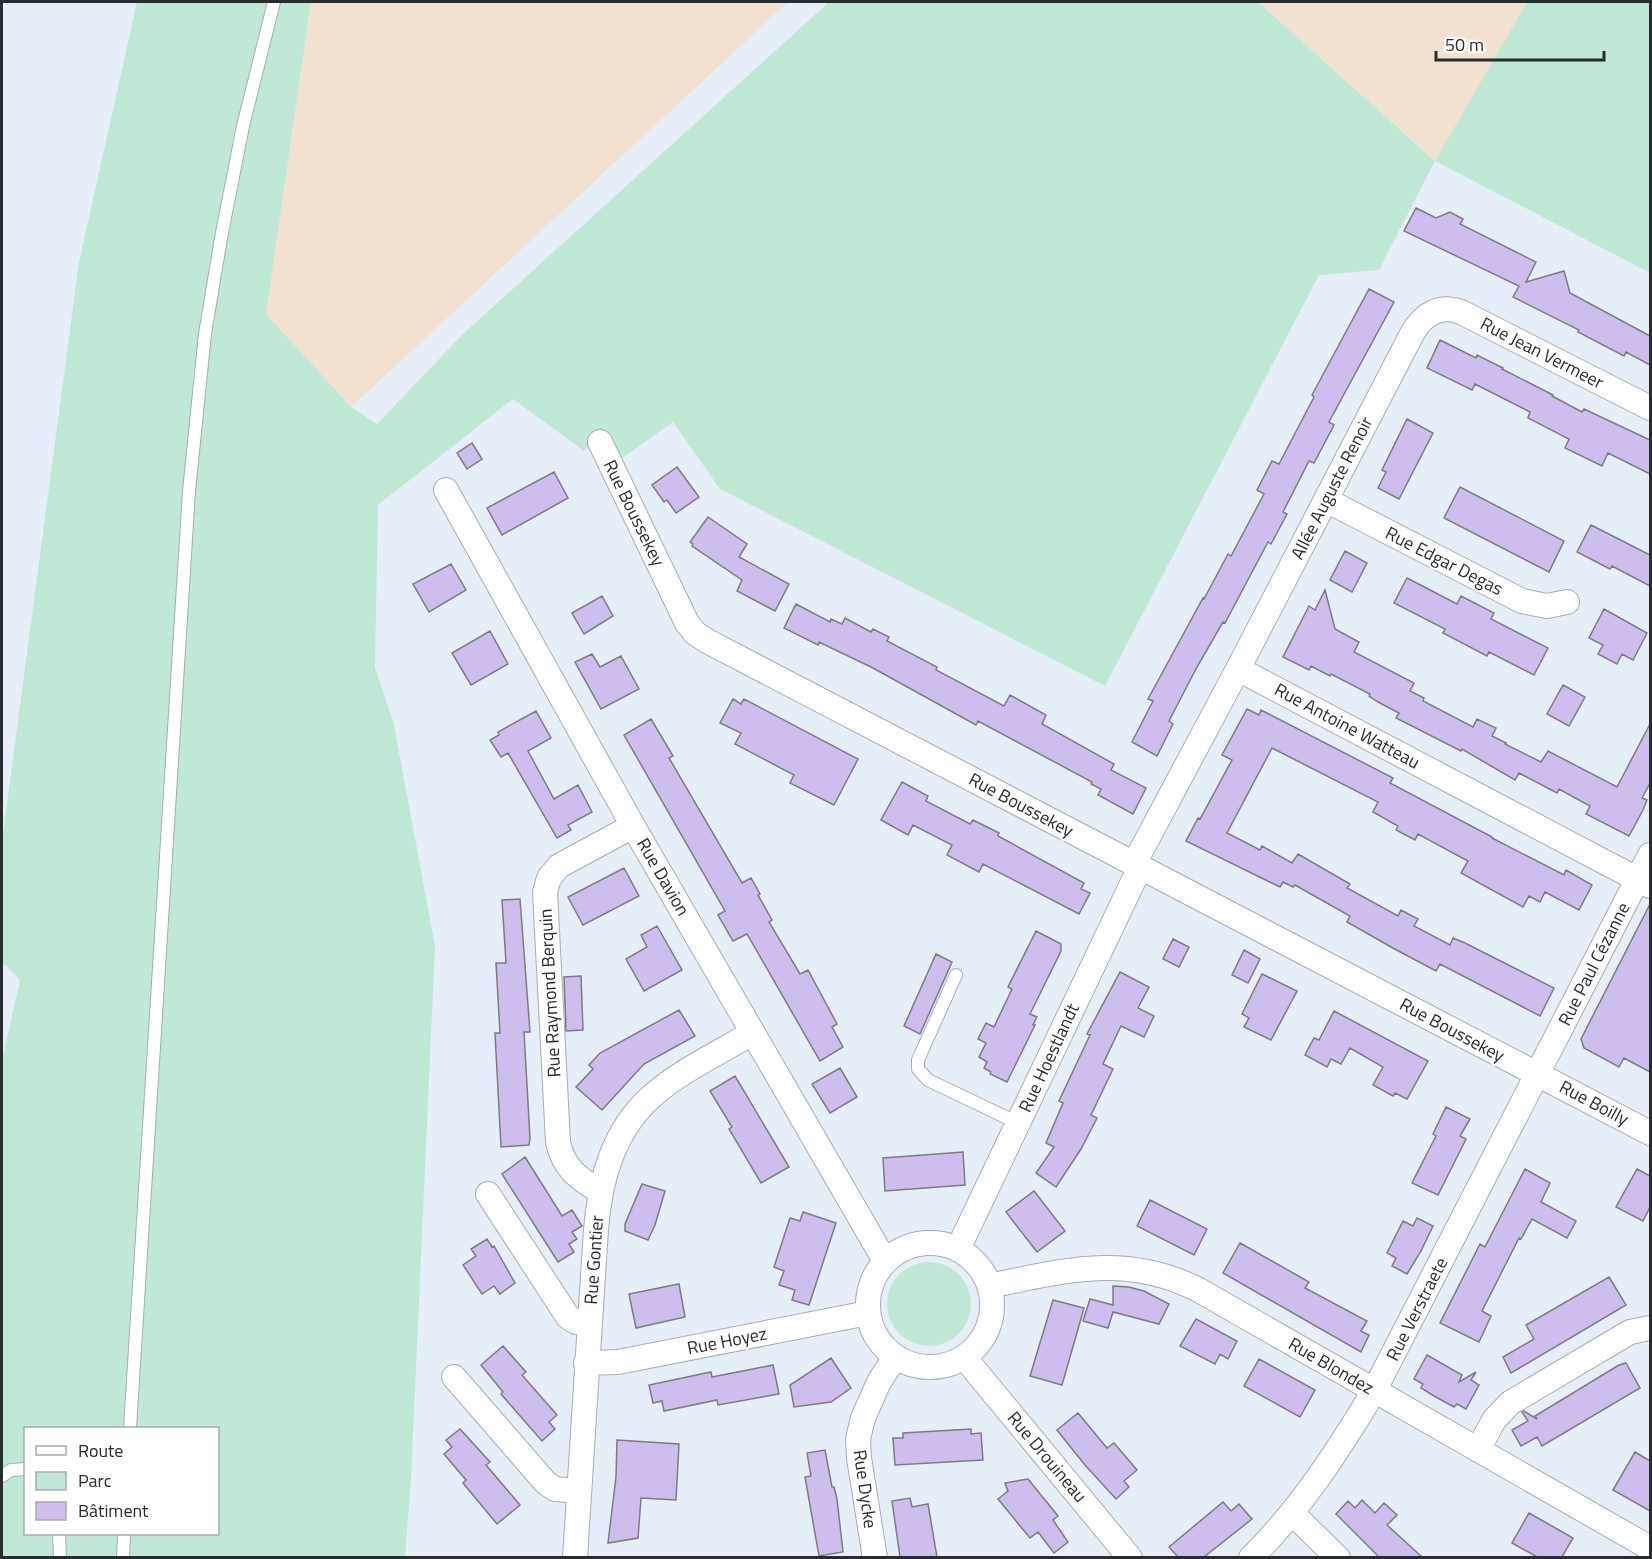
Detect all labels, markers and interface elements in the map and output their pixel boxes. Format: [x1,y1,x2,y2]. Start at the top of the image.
scale bar [1436,24,1604,62]
text: 50 m [1445,31,1484,58]
street label: Rue Jean Vermeer [1476,310,1609,395]
street label: Allée Auguste Renoir [1284,412,1379,564]
street label: Rue Boussekey [597,455,672,571]
street label: Rue Edgar Degas [1381,519,1508,602]
street label: Rue Antoine Watteau [1270,676,1425,775]
street label: Rue Boussekey [964,765,1079,844]
street label: Rue Davion [630,833,697,921]
street label: Rue Paul Cézanne [1551,897,1636,1030]
street label: Rue Raymond Berquin [532,908,567,1078]
street label: Rue Boussekey [1395,990,1510,1069]
street label: Rue Hoestlandt [1011,998,1086,1117]
street label: Rue Boilly [1555,1073,1634,1132]
street label: Rue Gontier [577,1214,610,1306]
street label: Rue Verstraete [1379,1252,1454,1365]
street label: Rue Hoyez [685,1320,769,1361]
street label: Rue Blondez [1283,1330,1379,1401]
street label: Rue Drouineau [1001,1405,1094,1508]
legend [24,1427,219,1535]
text: Route [78,1437,123,1464]
street label: Rue Dycke [847,1448,884,1530]
text: Parc [78,1467,112,1494]
text: Bâtiment [78,1497,149,1524]

